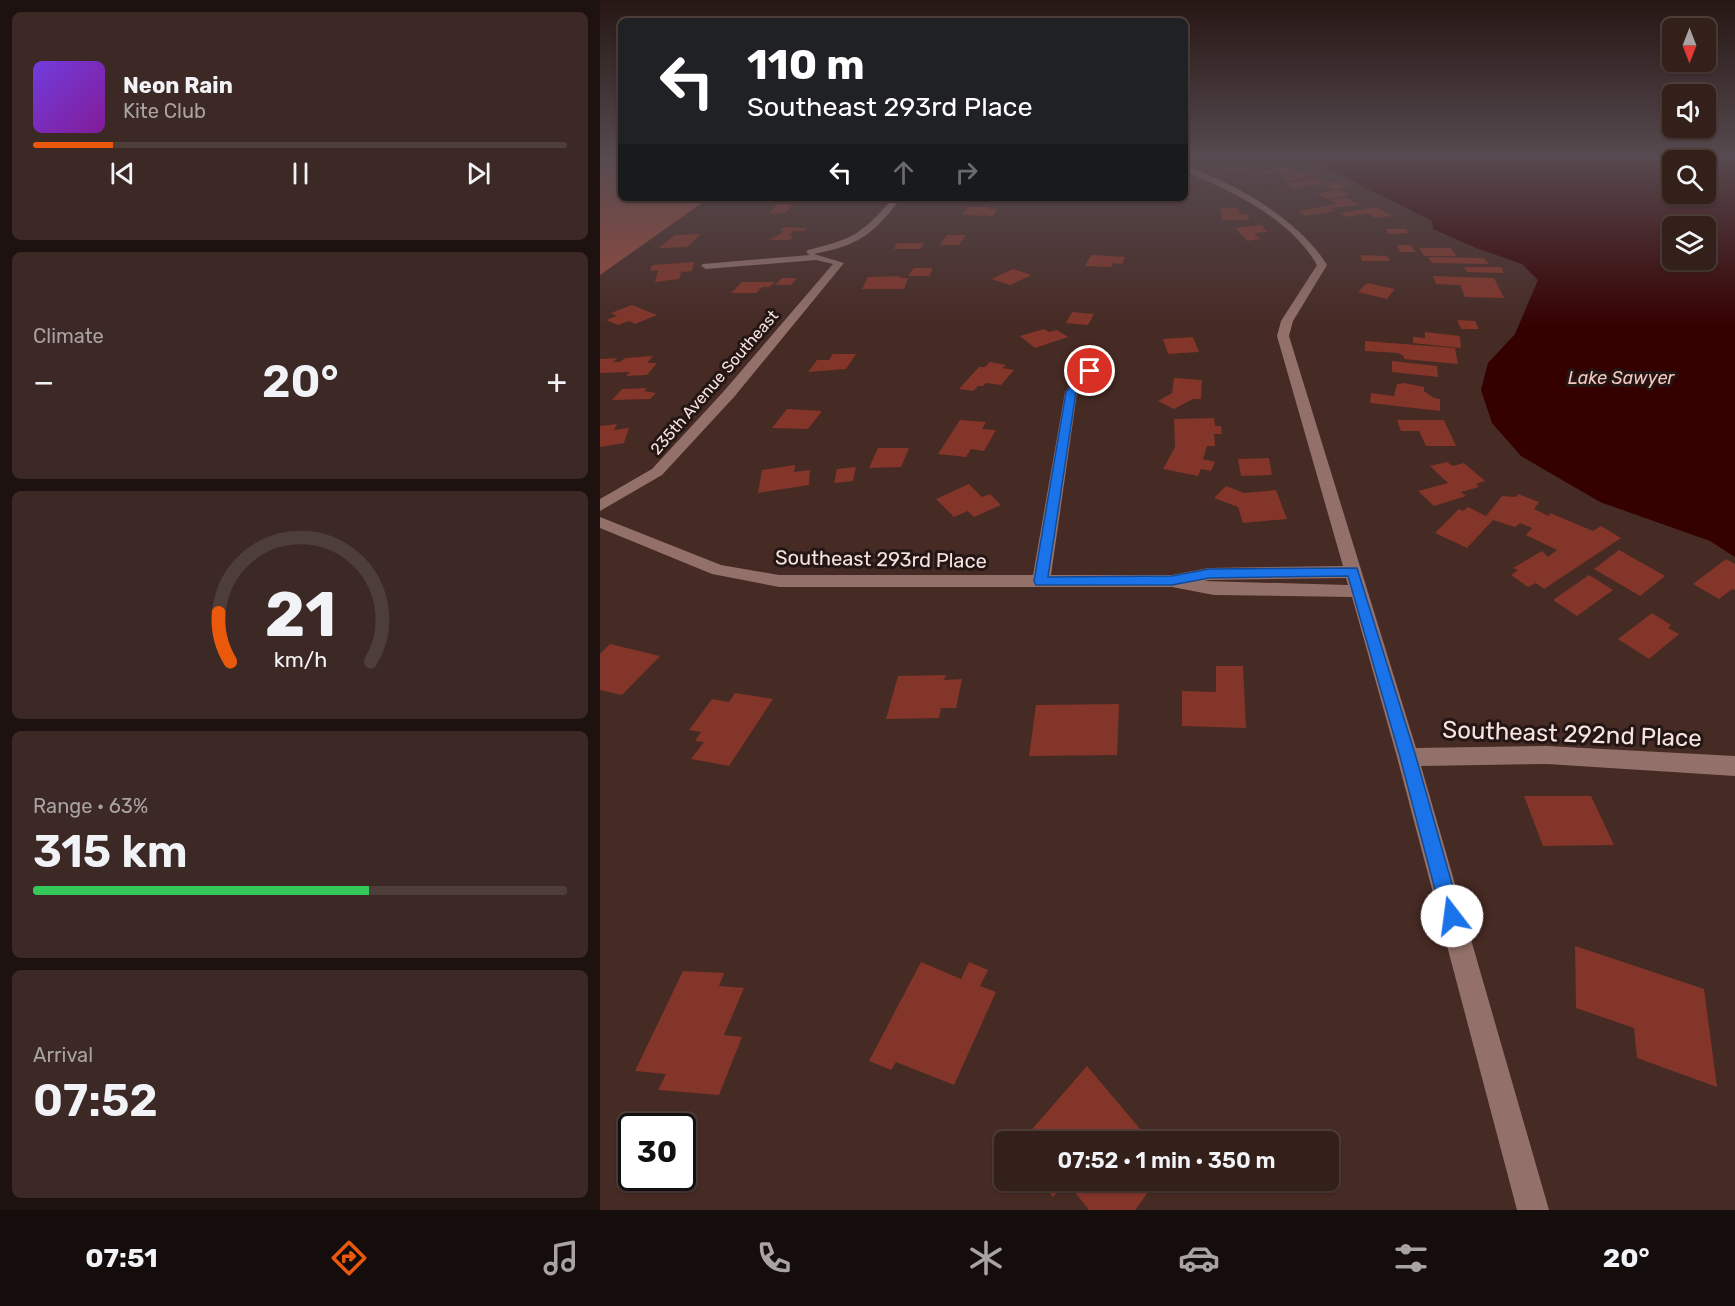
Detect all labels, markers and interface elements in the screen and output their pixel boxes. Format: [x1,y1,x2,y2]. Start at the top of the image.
north arrow [1662,18,1716,72]
map controls [1662,18,1716,270]
text: 110 m [747,40,865,90]
icon: left [648,42,726,120]
text: Neon Rain [123,72,233,99]
button: sound [1662,84,1716,138]
text: Southeast 293rd Place [747,91,1033,123]
text: Kite Club [123,99,206,123]
button: search [1662,150,1716,204]
icon: left [824,156,857,189]
icon: ahead [887,156,920,189]
icon: right [950,156,983,189]
icon: previous [106,157,139,190]
icon: pause [284,157,317,190]
icon: next [462,157,495,190]
button: layers [1662,216,1716,270]
street label: 235th Avenue Southeast [647,306,782,458]
text: Climate [33,324,104,348]
pin [1064,345,1115,396]
icon: arrive [1073,354,1106,387]
text: 20° [262,355,339,408]
text: − [33,362,54,401]
text: + [546,362,567,401]
water label: Lake Sawyer [1568,367,1675,389]
street label: Southeast 293rd Place [775,545,987,573]
text: 21 [264,578,336,652]
text: km/h [273,647,327,672]
street label: Southeast 292nd Place [1442,715,1702,753]
text: Range · 63% [33,794,148,818]
text: 315 km [33,825,188,878]
position arrow [1420,884,1484,948]
text: Arrival [33,1043,93,1067]
text: 07:52 [33,1074,158,1127]
speed limit sign: 30 [618,1113,696,1191]
text: 07:52 · 1 min · 350 m [1058,1147,1276,1174]
icon: directions [328,1237,370,1279]
icon: music [540,1237,582,1279]
icon: phone [753,1237,795,1279]
icon: climate [965,1237,1007,1279]
icon: car [1178,1237,1220,1279]
icon: filters [1390,1237,1432,1279]
text: 07:51 [85,1242,158,1274]
text: 20° [1603,1242,1650,1274]

